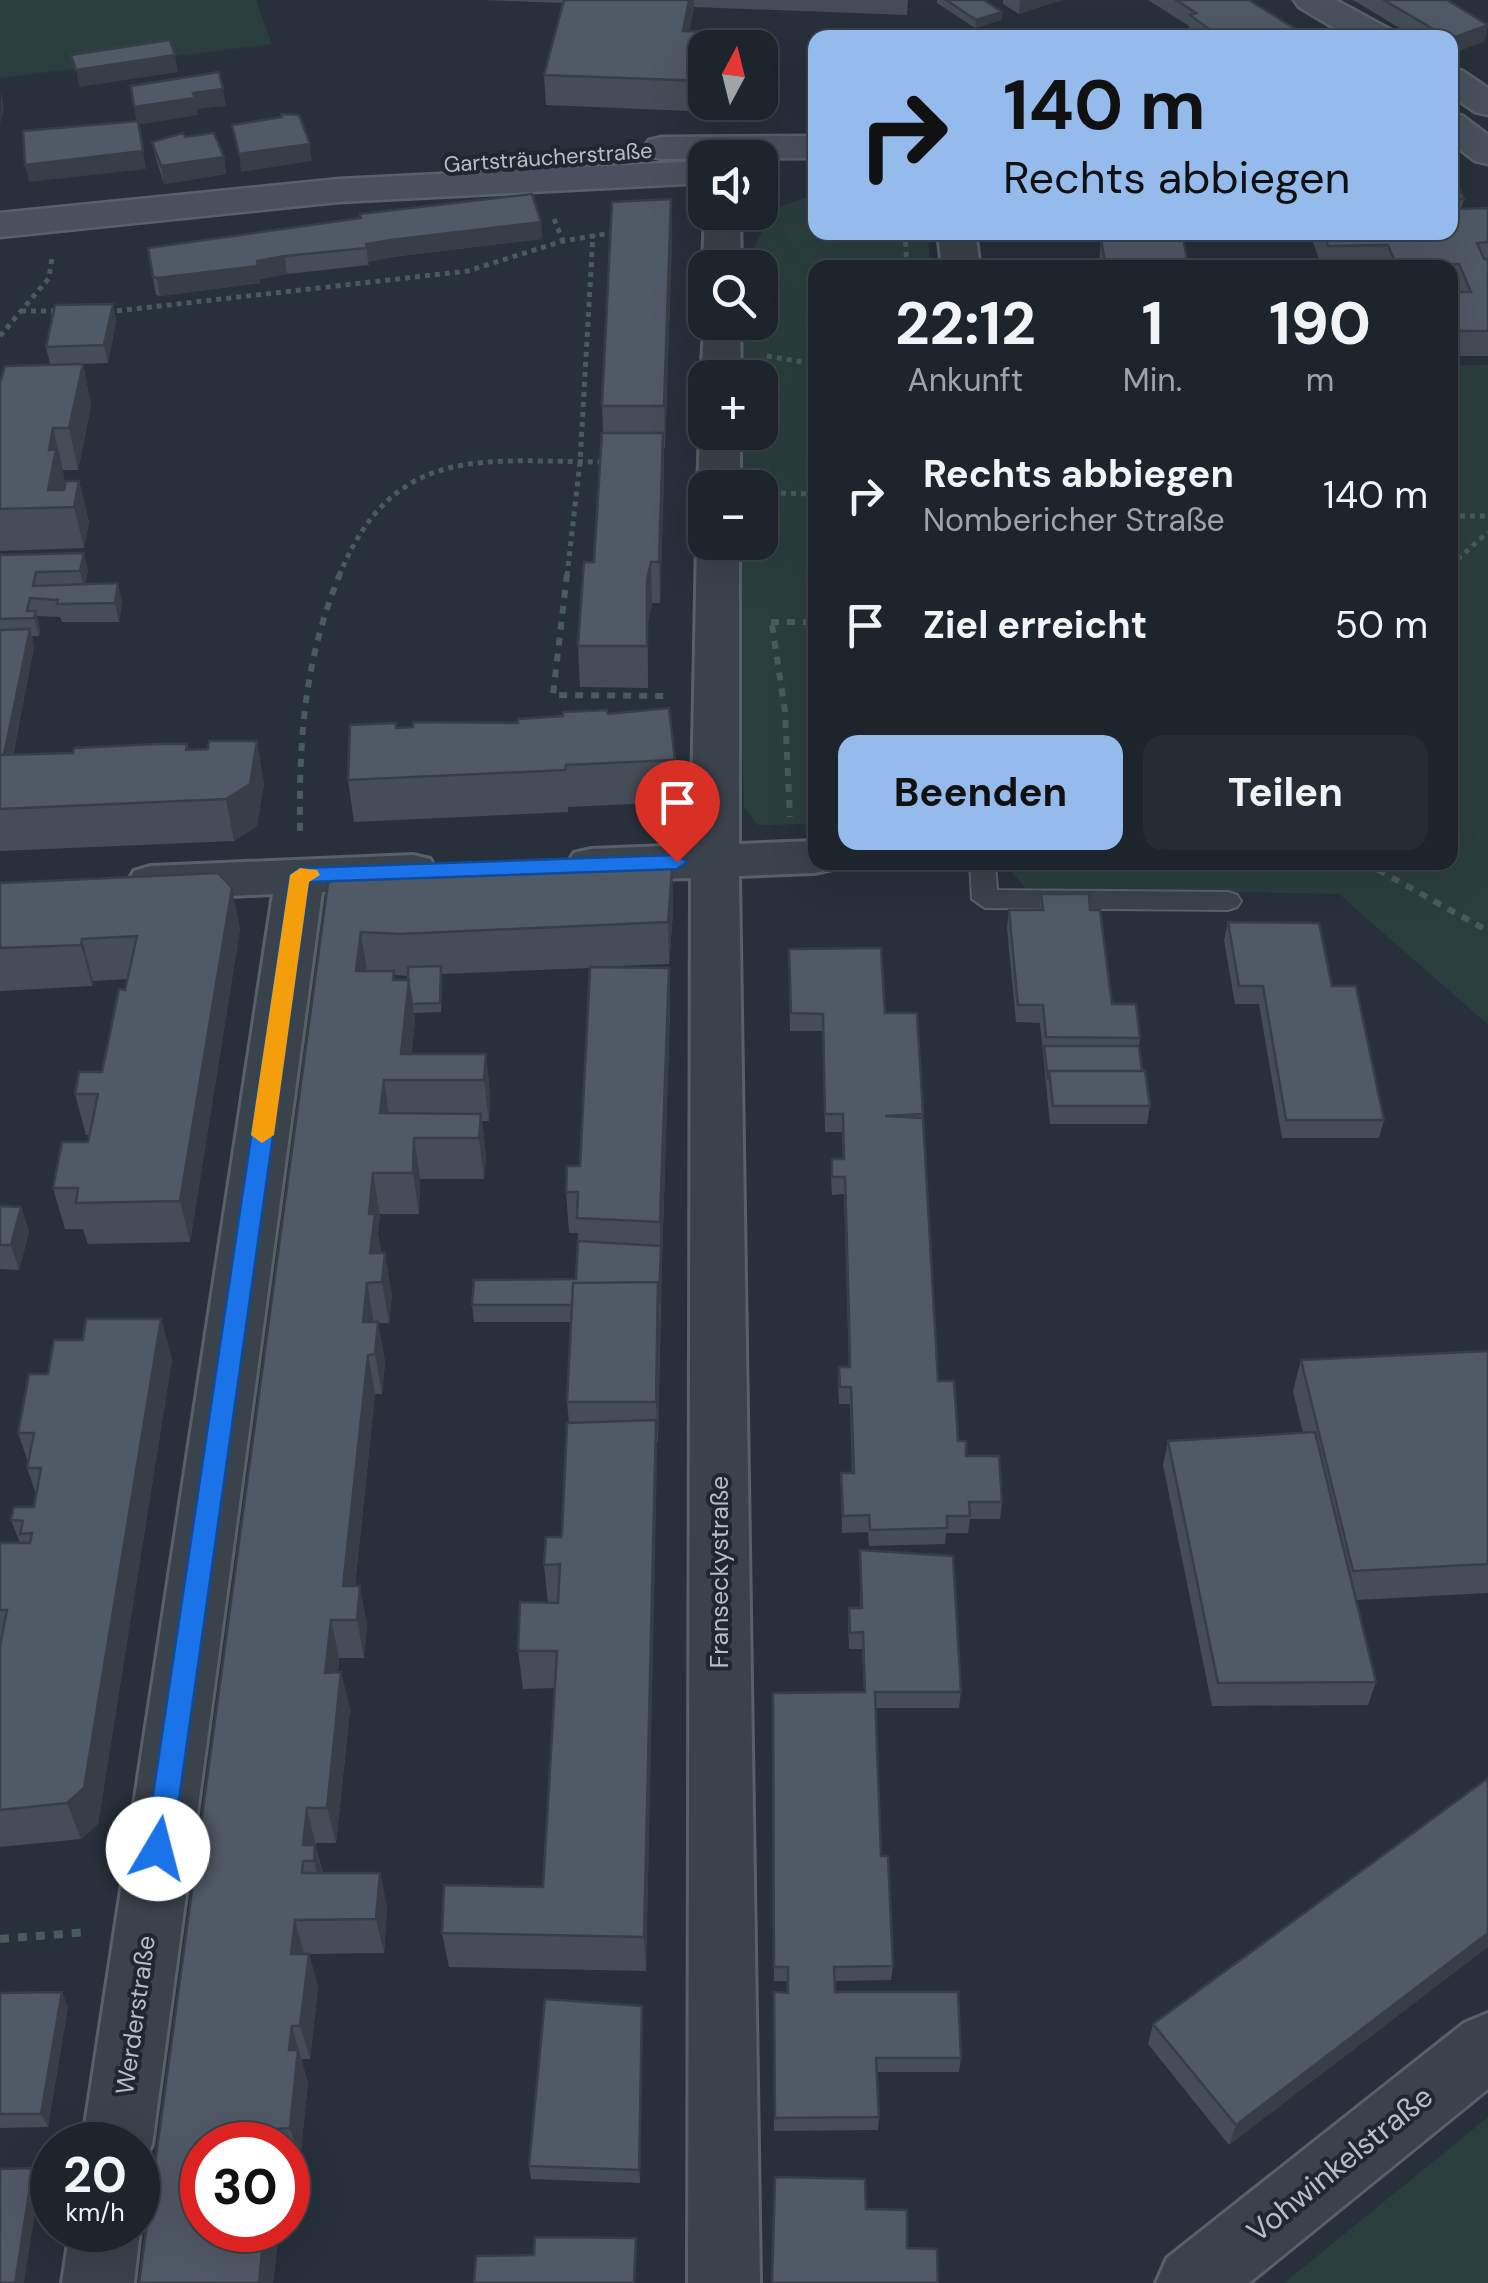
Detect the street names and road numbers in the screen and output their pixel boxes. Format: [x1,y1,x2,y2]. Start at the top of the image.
street label: Gartsträucherstraße [443,136,653,179]
street label: Franseckystraße [703,1476,736,1668]
street label: Werderstraße [108,1934,163,2097]
street label: Vohwinkelstraße [1239,2077,1441,2251]

